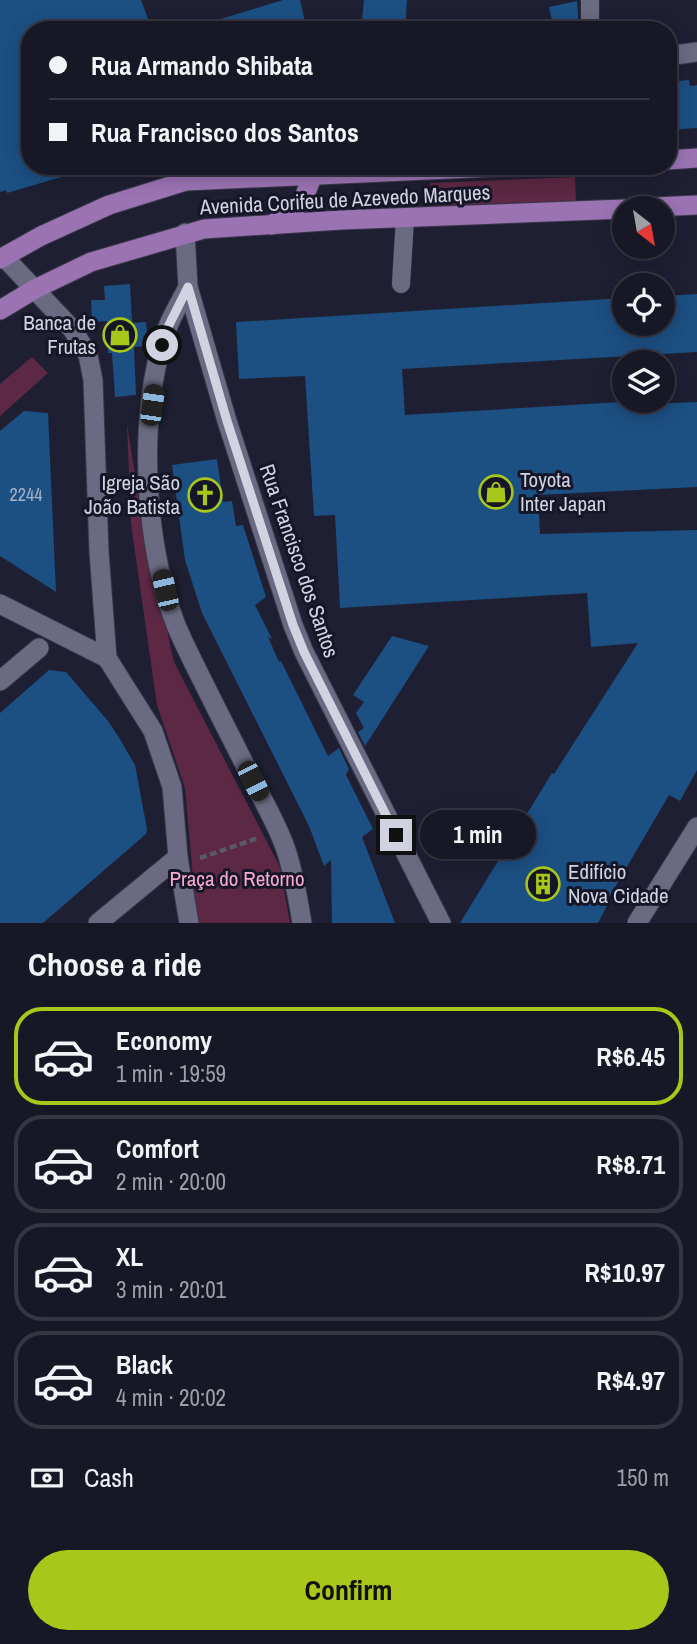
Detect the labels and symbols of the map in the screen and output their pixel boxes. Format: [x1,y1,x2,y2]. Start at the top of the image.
street label: Avenida Corifeu de Azevedo Marques [198,177,491,222]
north arrow [612,196,676,259]
place label: Banca de Frutas [23,308,96,361]
shop icon: Banca de Frutas [101,316,139,354]
route start [146,329,178,361]
car [139,383,166,427]
street label: Rua Francisco dos Santos [253,460,346,661]
place label: Toyota Inter Japan [520,465,606,518]
place label: Igreja São João Batista [84,468,180,521]
shop icon: Toyota Inter Japan [477,473,515,511]
church icon: Igreja São João Batista [186,476,224,514]
house number: 2244 [10,482,42,507]
car [151,567,180,613]
car [235,758,272,804]
callout: 1 min [420,810,536,860]
route end [380,819,412,851]
place label: Edifício Nova Cidade [568,857,669,910]
park label: Praça do Retorno [170,864,304,893]
building icon: Edifício Nova Cidade [524,865,562,903]

